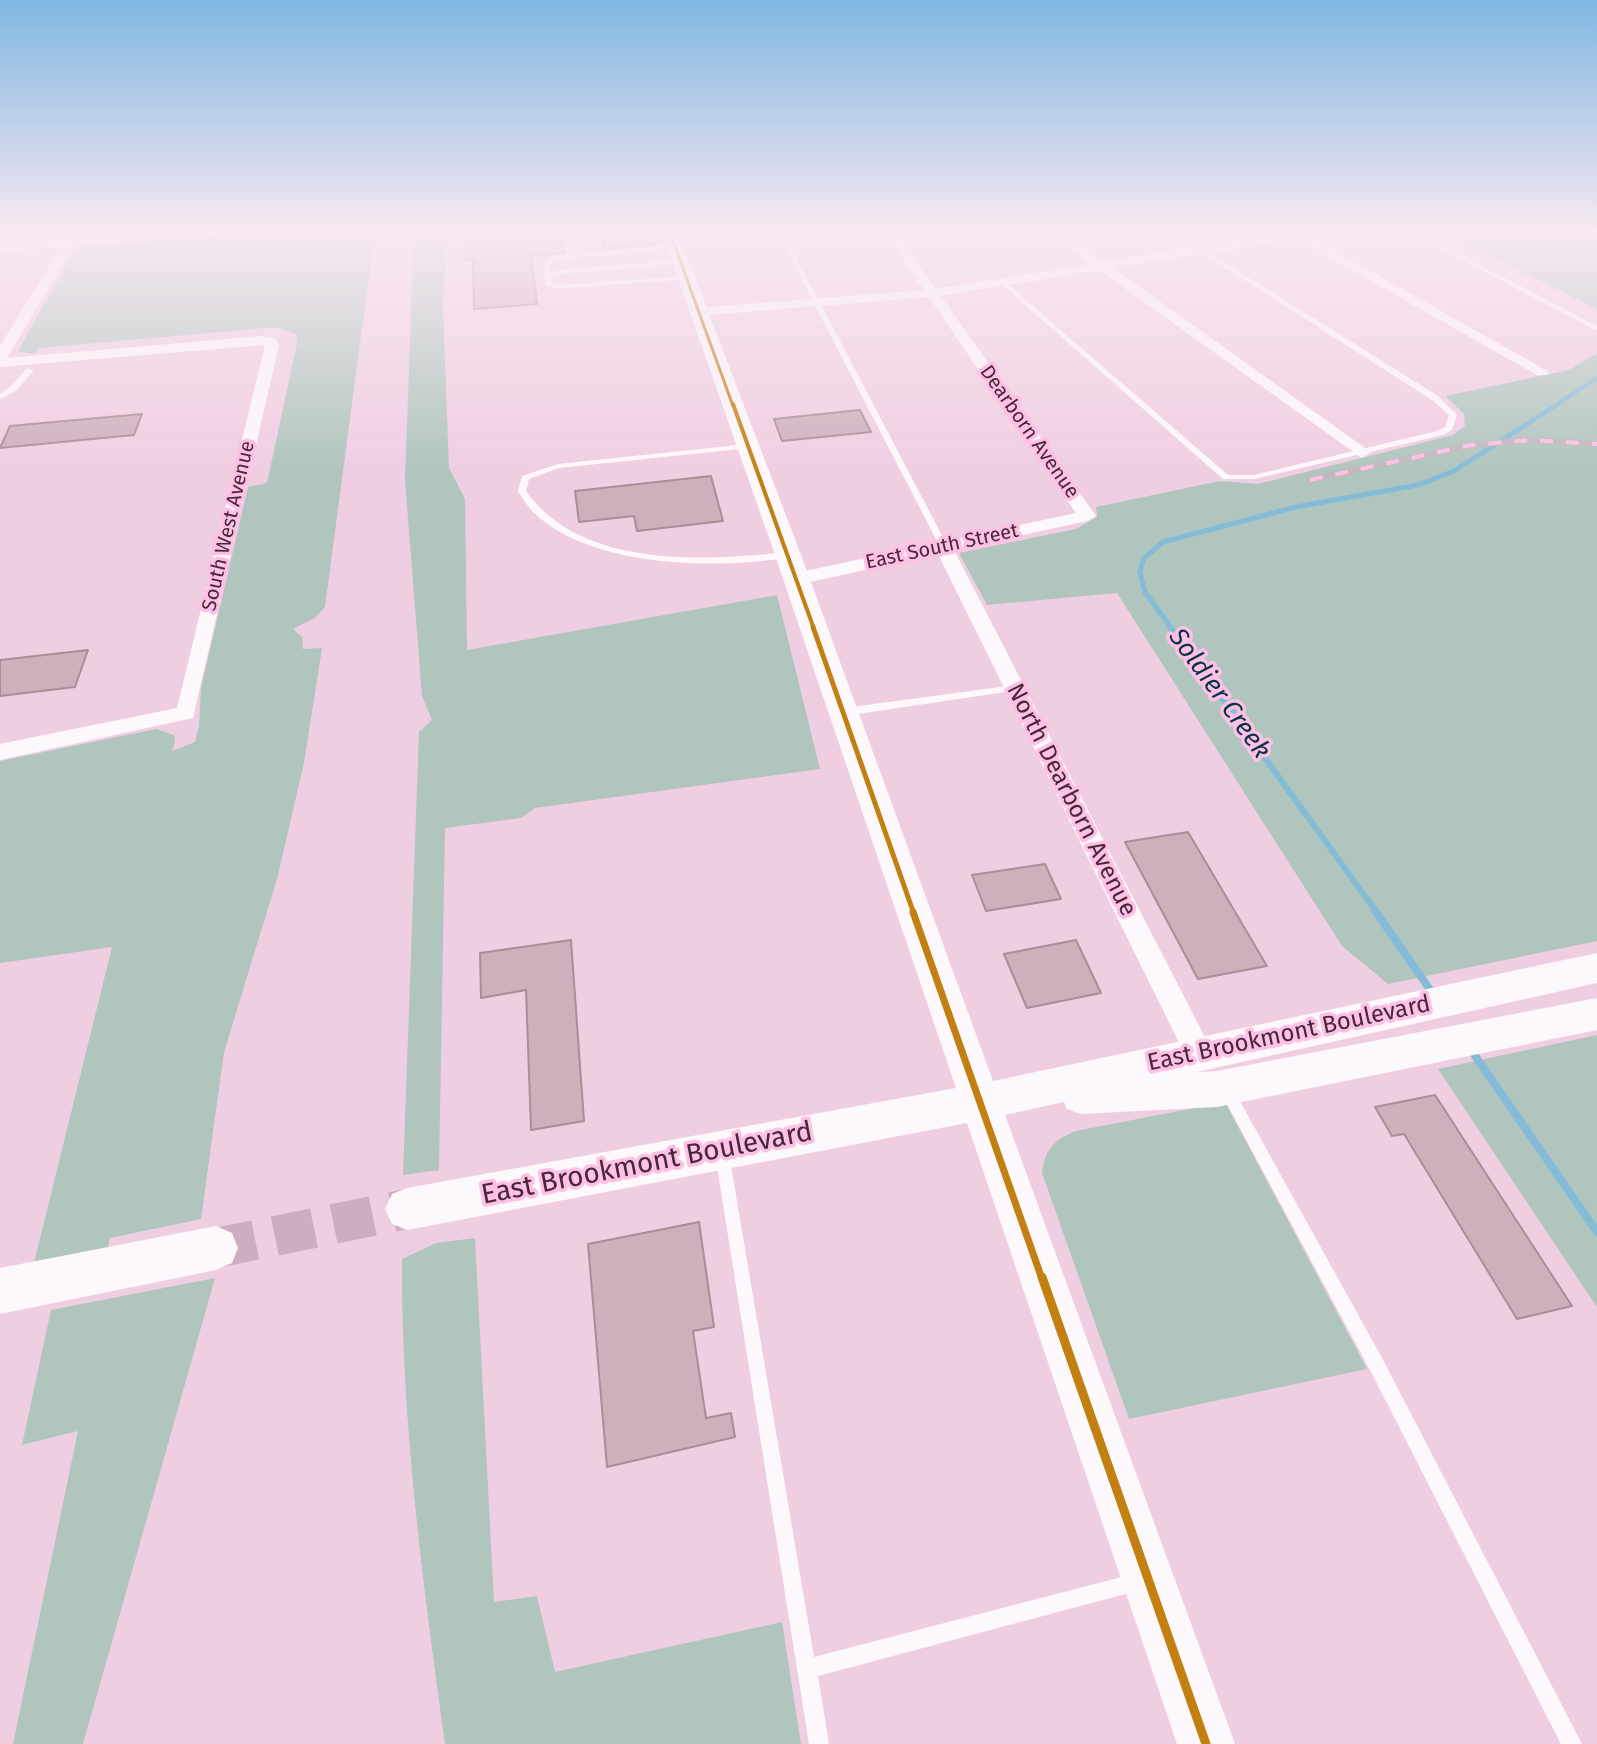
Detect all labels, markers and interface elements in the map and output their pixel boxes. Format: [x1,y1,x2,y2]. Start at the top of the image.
street label: Dearborn Avenue [974,361,1084,503]
street label: South West Avenue [198,439,260,613]
street label: East South Street [863,519,1021,575]
water label: Soldier Creek [1161,623,1277,765]
street label: North Dearborn Avenue [1000,679,1142,921]
street label: East Brookmont Boulevard [1145,990,1433,1078]
street label: East Brookmont Boulevard [479,1115,815,1213]

